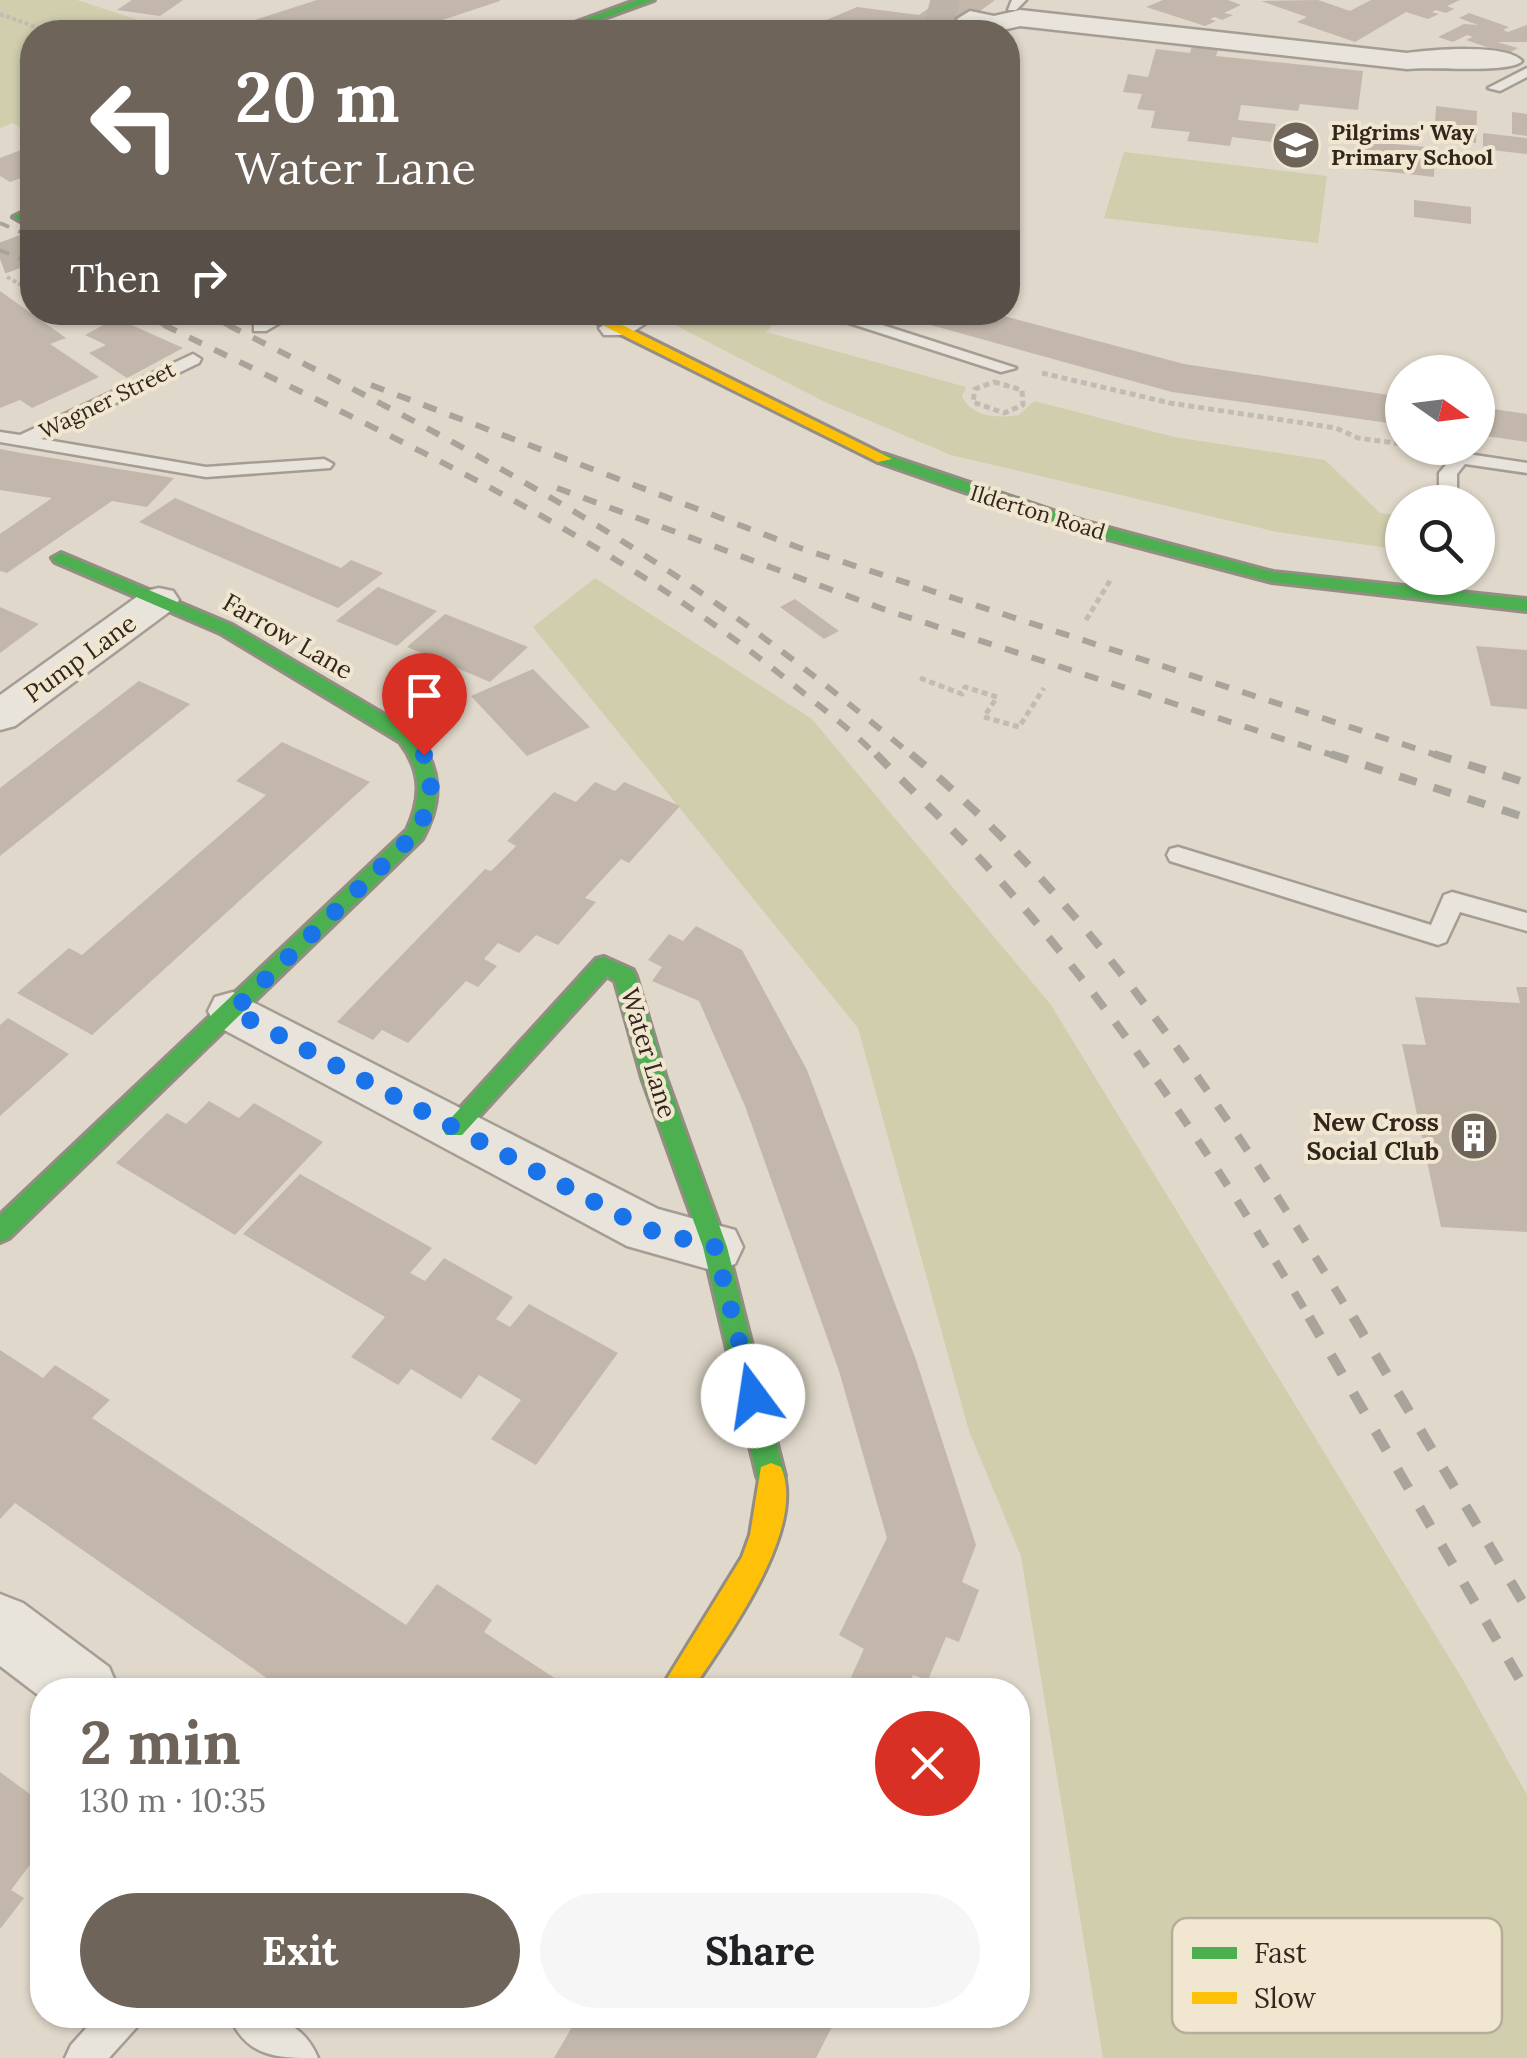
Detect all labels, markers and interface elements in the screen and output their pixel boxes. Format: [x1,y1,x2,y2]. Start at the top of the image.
text: 20 m [235,52,400,141]
icon: left [70,60,200,190]
place label: Pilgrims' Way Primary School [1331,118,1493,171]
school or university icon: Pilgrims' Way Primary School [1270,119,1322,171]
text: Water Lane [235,139,476,196]
icon: right [181,250,236,305]
text: Then [70,254,161,302]
street label: Wagner Street [35,355,180,445]
north arrow [1385,355,1495,465]
map controls [1385,355,1495,595]
street label: Ilderton Road [967,478,1109,546]
button: search [1385,485,1495,595]
street label: Farrow Lane [217,586,359,686]
street label: Pump Lane [18,607,142,709]
pin [382,653,467,756]
icon: arrive [397,668,452,723]
street label: Water Lane [614,984,684,1122]
place label: New Cross Social Club [1307,1106,1439,1167]
building icon: New Cross Social Club [1448,1110,1500,1162]
position arrow [701,1344,805,1448]
text: 2 min [80,1704,241,1780]
button: close [875,1711,980,1816]
text: 130 m · 10:35 [80,1780,266,1821]
button: Exit [80,1893,520,2008]
button: Share [540,1893,980,2008]
legend [1172,1918,1502,2033]
text: Fast [1254,1935,1307,1971]
text: Slow [1254,1980,1317,2016]

